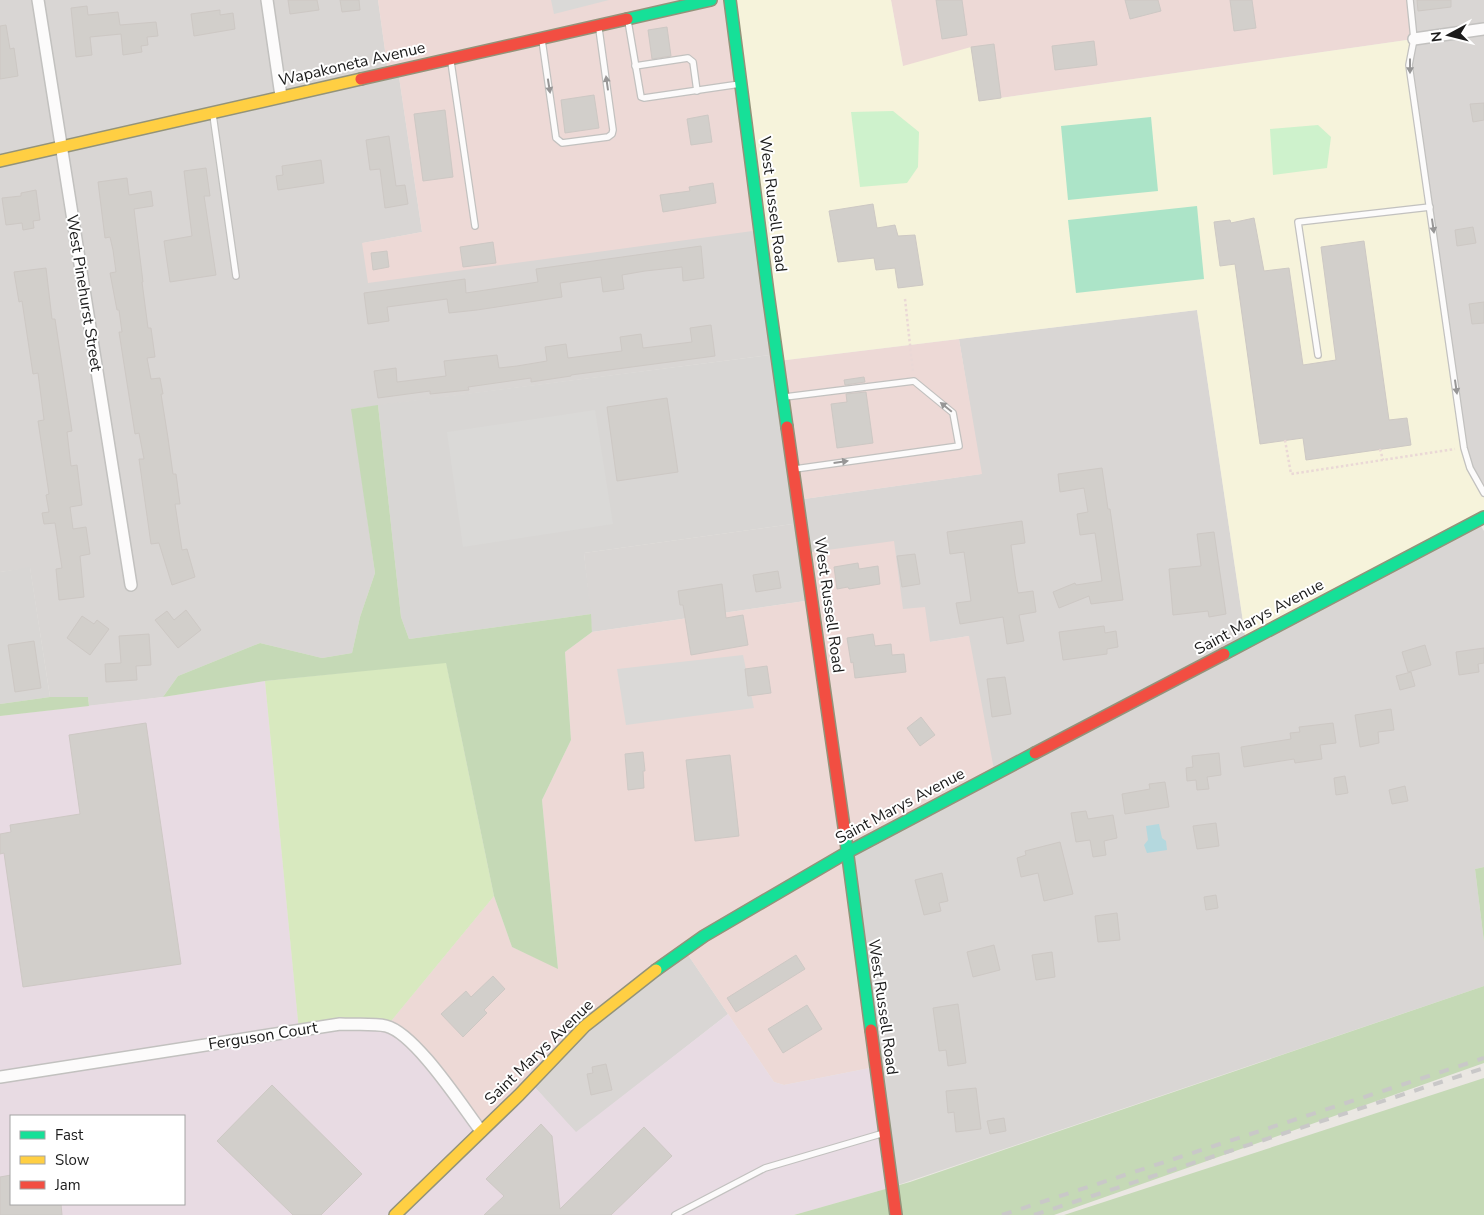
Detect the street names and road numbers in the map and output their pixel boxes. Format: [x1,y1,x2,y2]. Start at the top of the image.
street label: Wapakoneta Avenue [276,36,428,92]
street label: West Russell Road [754,135,792,273]
street label: West Pinehurst Street [61,213,107,373]
street label: West Russell Road [809,536,849,674]
street label: Saint Marys Avenue [1190,574,1328,660]
street label: Saint Marys Avenue [831,763,969,849]
street label: West Russell Road [863,938,903,1076]
street label: Saint Marys Avenue [480,994,598,1110]
street label: Ferguson Court [207,1016,320,1056]

